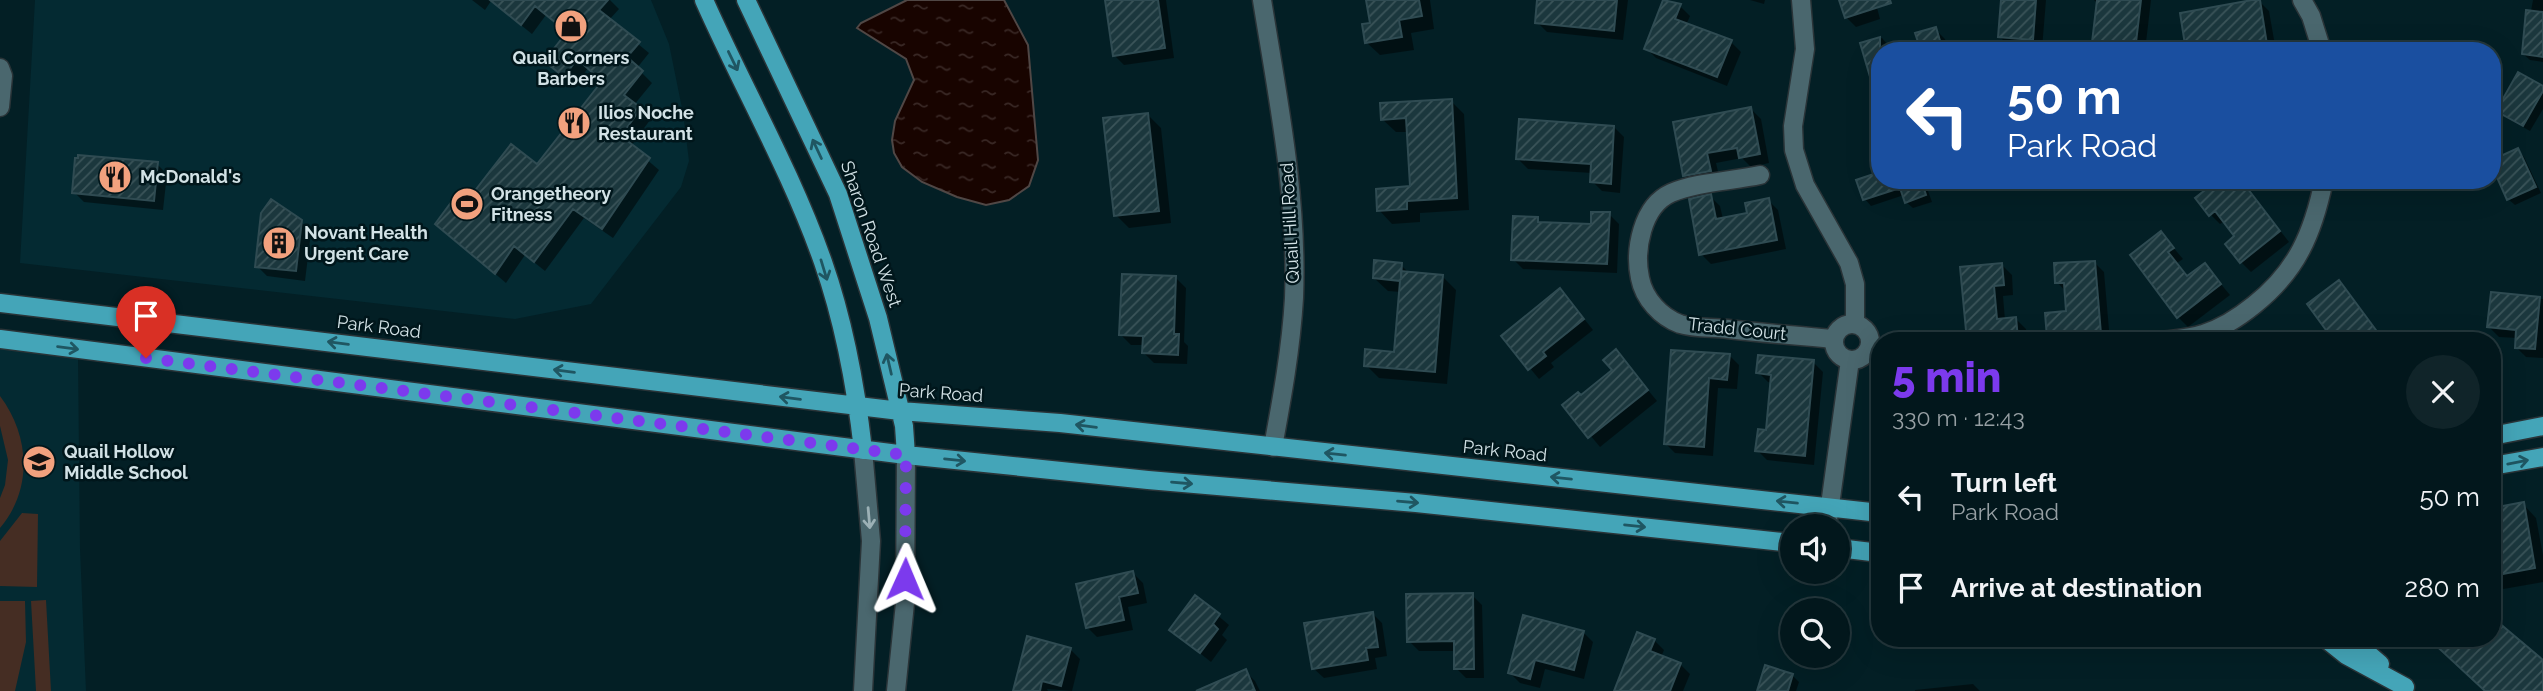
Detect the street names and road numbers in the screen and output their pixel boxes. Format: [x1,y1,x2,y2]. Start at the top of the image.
street label: Sharon Road West [837,158,906,310]
street label: Quail Hill Road [1276,162,1303,284]
street label: Park Road [336,311,422,342]
street label: Tradd Court [1687,313,1787,344]
street label: Park Road [898,379,984,406]
street label: Park Road [1462,436,1548,465]

